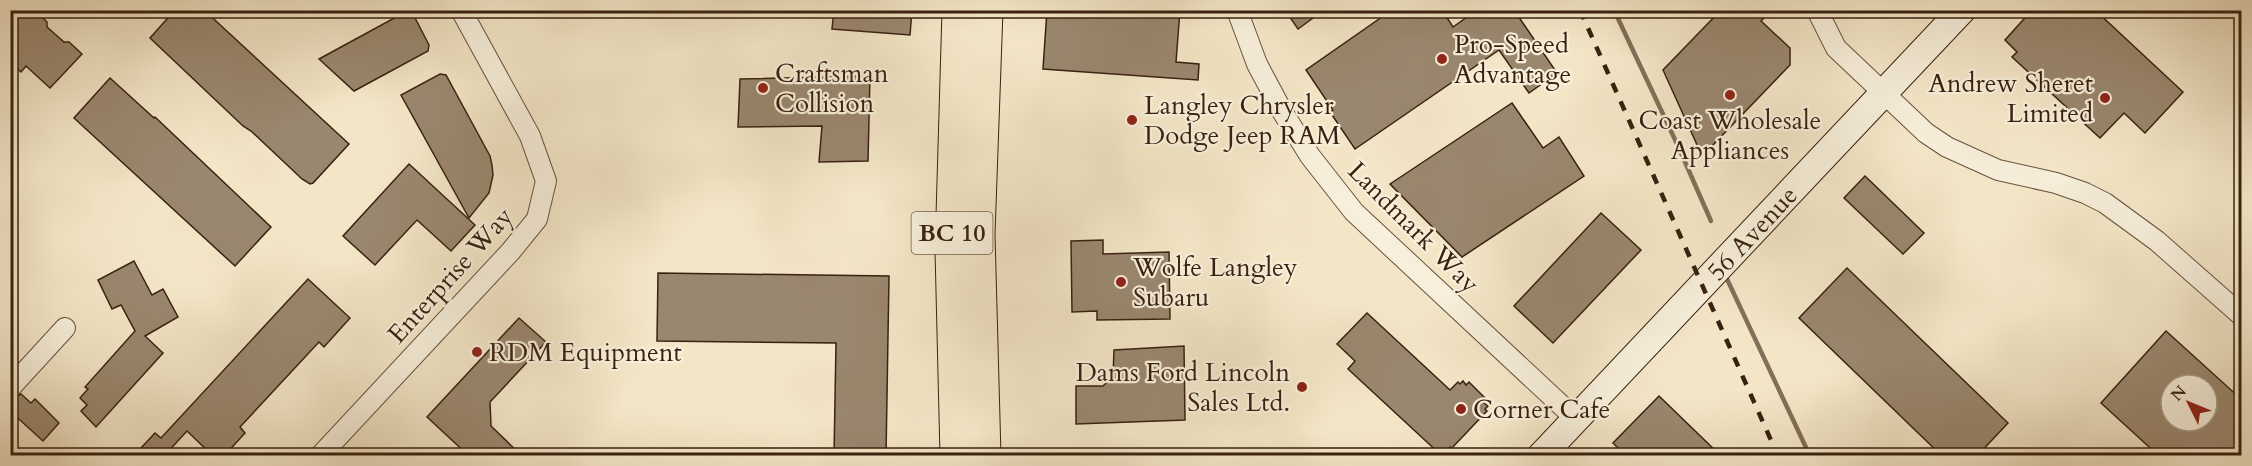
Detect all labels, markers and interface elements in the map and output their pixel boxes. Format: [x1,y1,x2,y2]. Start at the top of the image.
place label: Pro-Speed Advantage [1454,27,1571,92]
marker: Pro-Speed Advantage [1435,52,1449,66]
place label: Craftsman Collision [775,56,889,121]
place label: Andrew Sheret Limited [1928,66,2093,131]
marker: Craftsman Collision [756,81,770,95]
place label: Langley Chrysler Dodge Jeep RAM [1144,88,1341,153]
marker: Coast Wholesale Appliances [1723,88,1737,102]
marker: Andrew Sheret Limited [2098,91,2112,105]
place label: Coast Wholesale Appliances [1639,103,1821,168]
marker: Langley Chrysler Dodge Jeep RAM [1125,113,1139,127]
street label: Landmark Way [1340,154,1487,301]
street label: 56 Avenue [1699,178,1805,288]
street label: Enterprise Way [380,199,521,351]
road number: BC 10 [912,212,992,254]
place label: Wolfe Langley Subaru [1132,250,1298,315]
marker: Wolfe Langley Subaru [1114,275,1128,289]
place label: RDM Equipment [489,335,682,370]
marker: RDM Equipment [470,345,484,359]
place label: Dams Ford Lincoln Sales Ltd. [1076,355,1290,420]
north arrow [2159,373,2219,433]
marker: Dams Ford Lincoln Sales Ltd. [1295,380,1309,394]
text: N [2166,381,2192,406]
place label: Corner Cafe [1473,392,1610,427]
marker: Corner Cafe [1454,402,1468,416]

